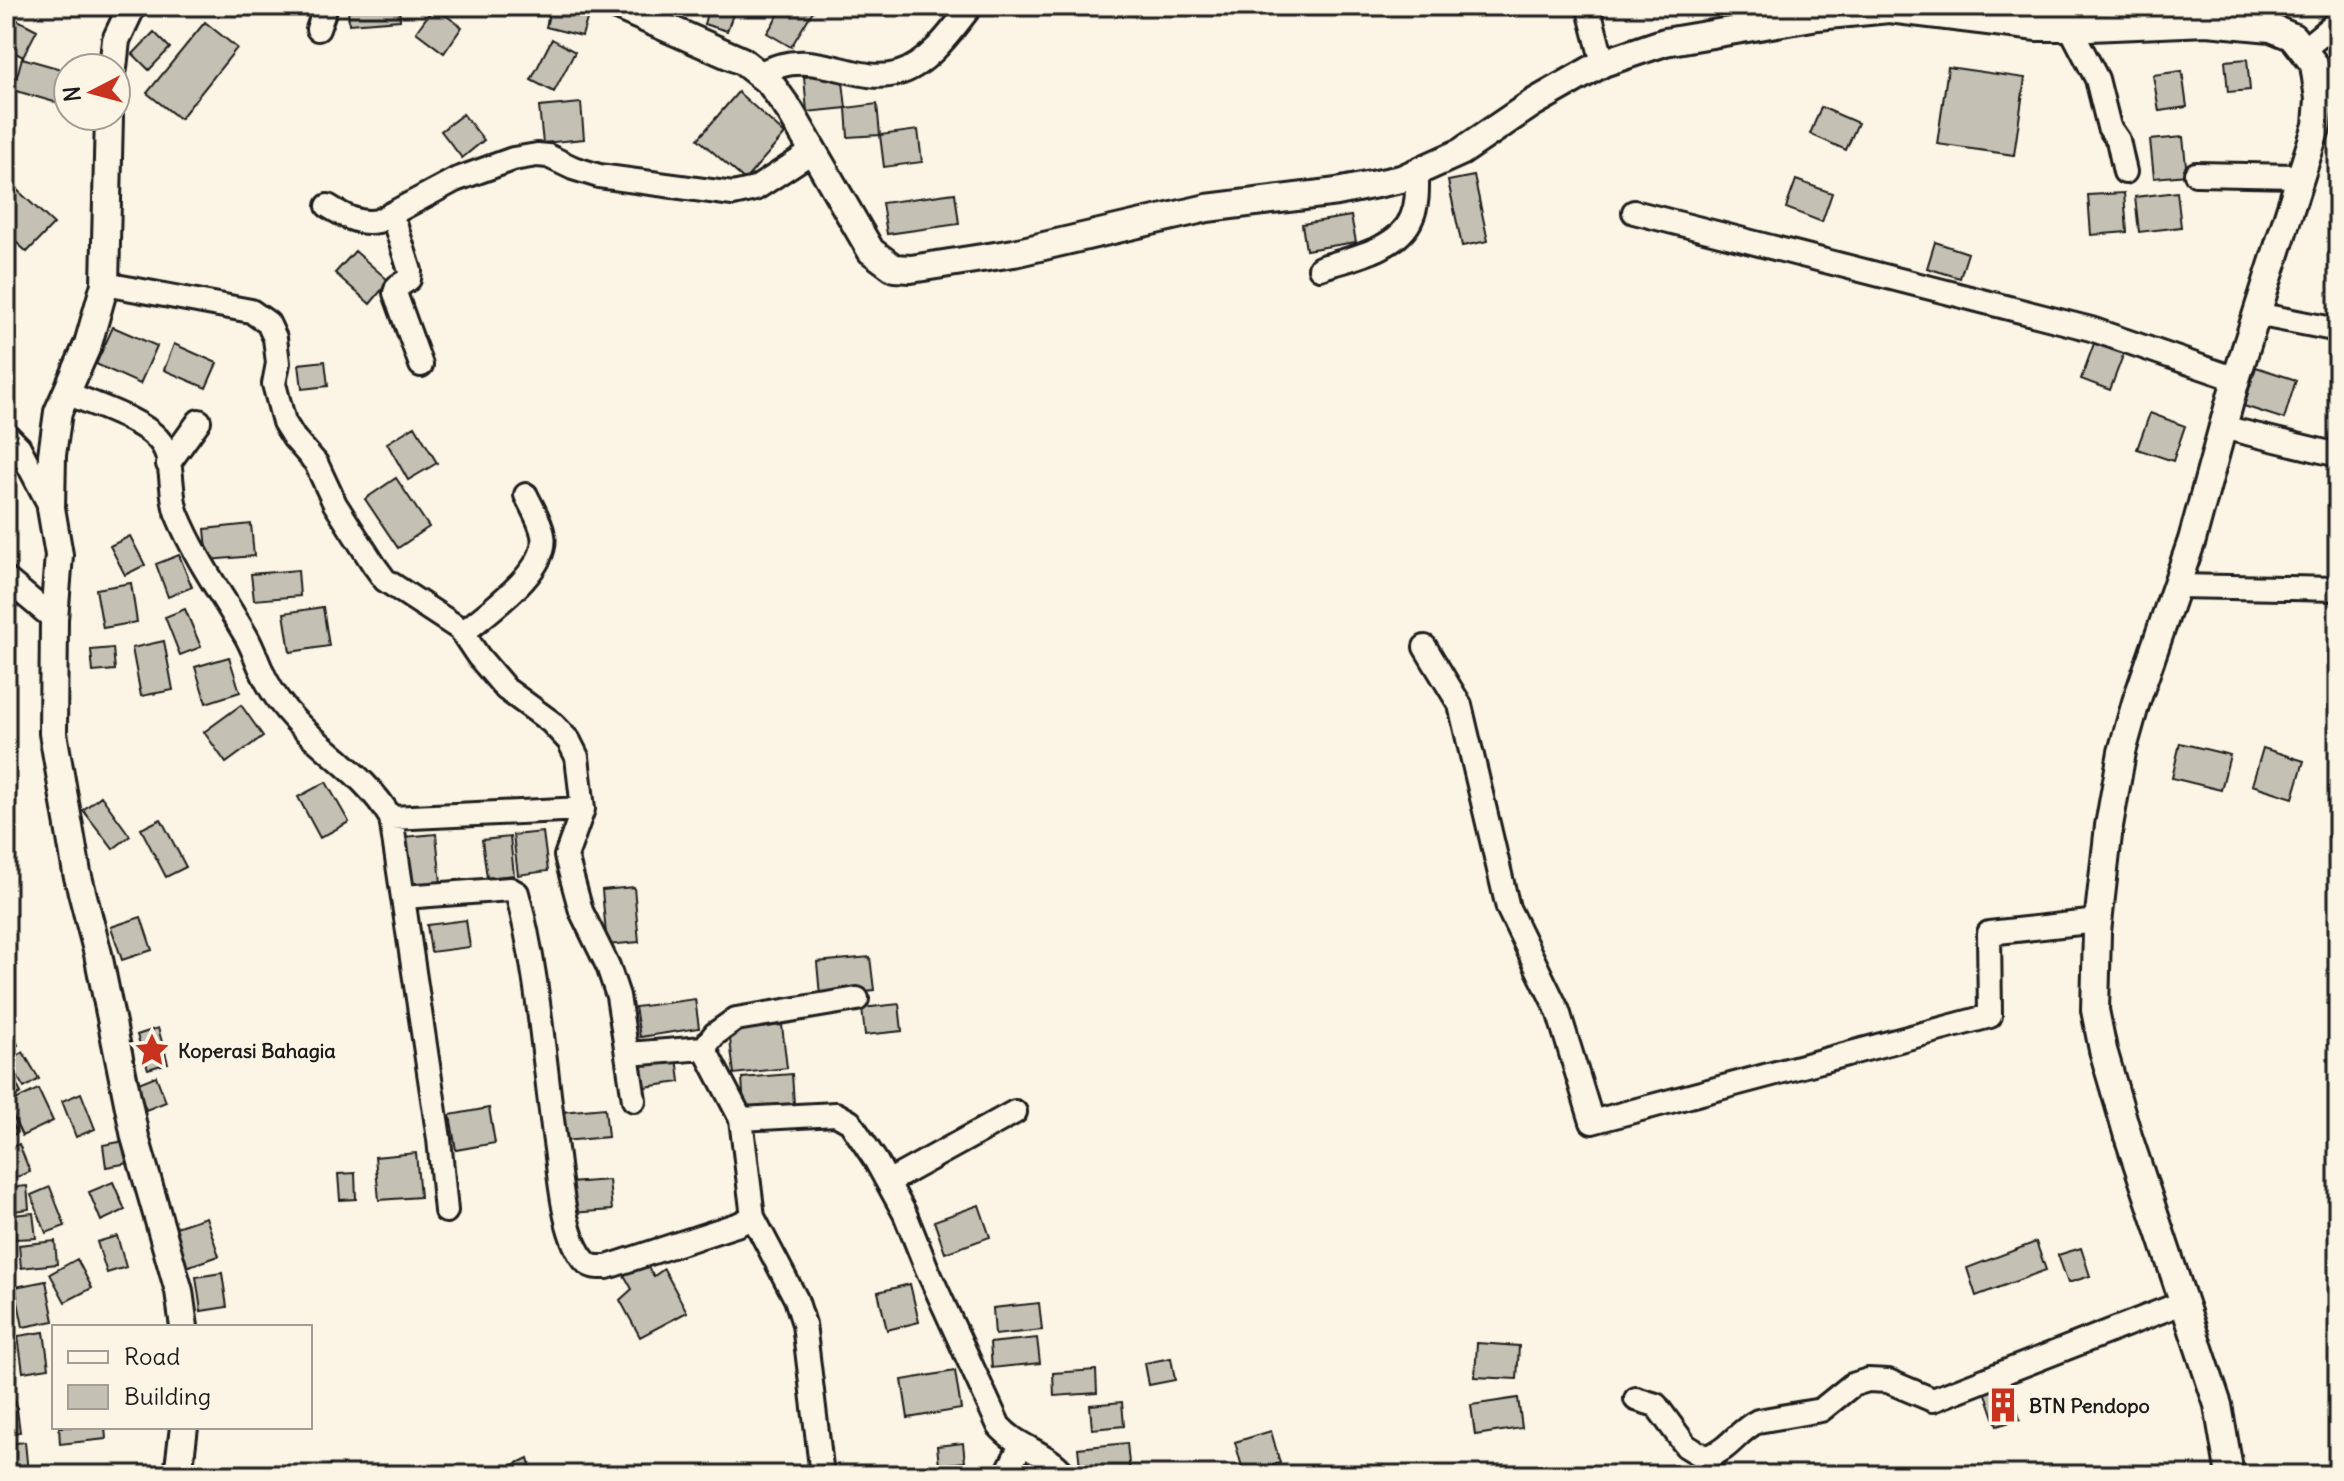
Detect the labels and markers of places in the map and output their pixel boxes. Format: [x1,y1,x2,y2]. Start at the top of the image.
place icon: Koperasi Bahagia [133,1031,171,1069]
place label: Koperasi Bahagia [178,1038,336,1063]
building icon: BTN Pendopo [1984,1386,2022,1424]
place label: BTN Pendopo [2029,1393,2150,1418]

